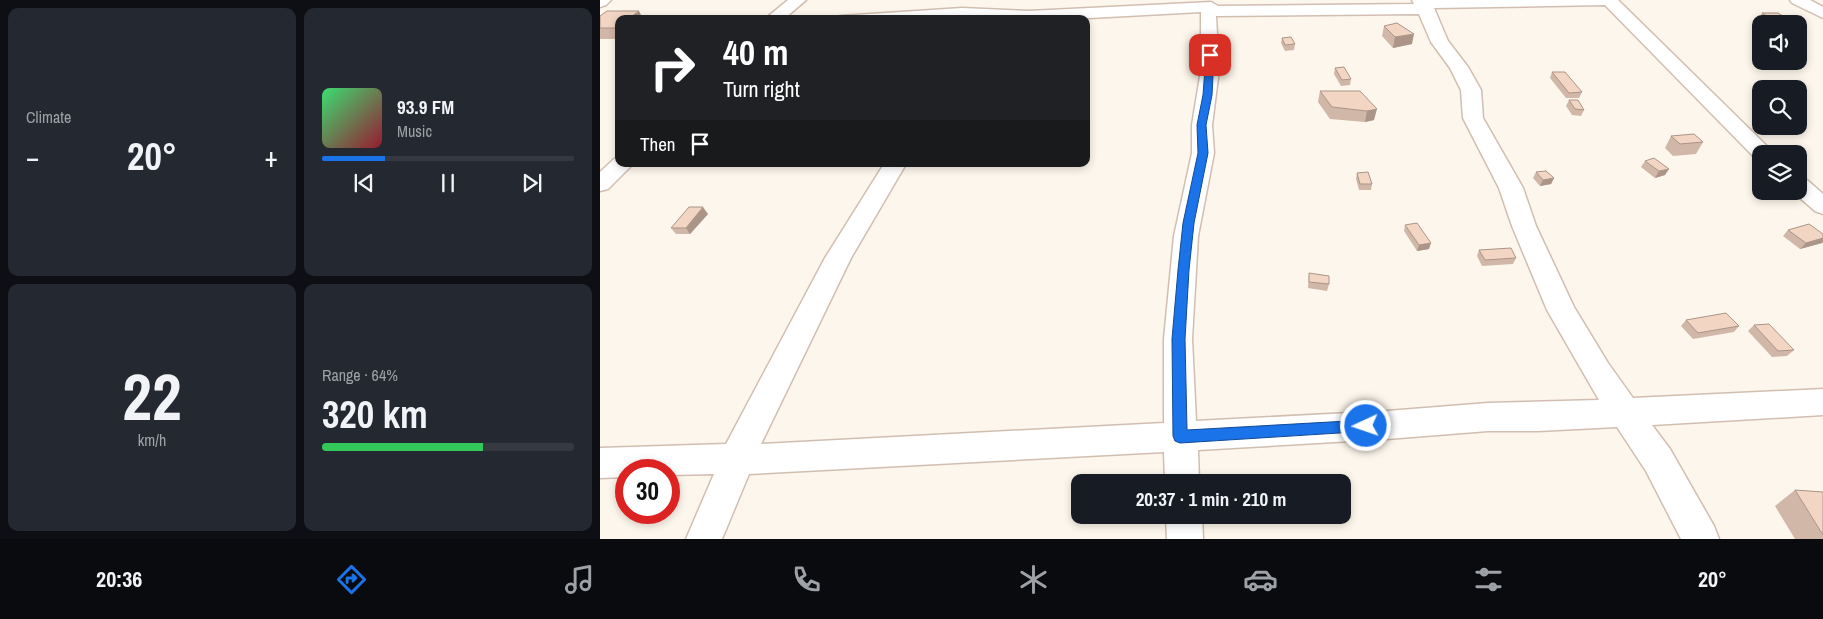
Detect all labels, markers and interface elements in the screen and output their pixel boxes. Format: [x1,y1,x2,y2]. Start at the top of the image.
map controls [1752,15,1807,200]
button: sound [1752,15,1807,70]
text: 40 m [723,29,788,76]
pin [1189,34,1231,76]
icon: right [640,35,705,100]
icon: arrive [1196,41,1224,69]
text: Turn right [723,74,800,104]
button: search [1752,80,1807,135]
text: 93.9 FM [397,94,454,120]
text: Climate [26,106,71,128]
text: Music [397,120,432,142]
icon: arrive [686,130,714,158]
text: 20° [127,131,177,182]
text: Then [640,131,676,157]
text: − [26,138,39,176]
text: + [265,138,278,176]
button: layers [1752,145,1807,200]
icon: previous [350,169,378,197]
icon: pause [434,169,462,197]
icon: next [518,169,546,197]
text: 22 [122,353,182,440]
text: Range · 64% [322,364,398,386]
text: 320 km [322,389,428,440]
position arrow [1339,399,1391,451]
text: km/h [138,429,166,451]
speed limit sign: 30 [615,459,680,524]
text: 20:37 · 1 min · 210 m [1136,486,1286,512]
icon: directions [334,562,369,597]
icon: music [562,562,597,597]
icon: phone [789,562,824,597]
icon: climate [1016,562,1051,597]
icon: car [1243,562,1278,597]
icon: filters [1471,562,1506,597]
text: 20:36 [96,564,142,594]
text: 20° [1698,564,1727,594]

